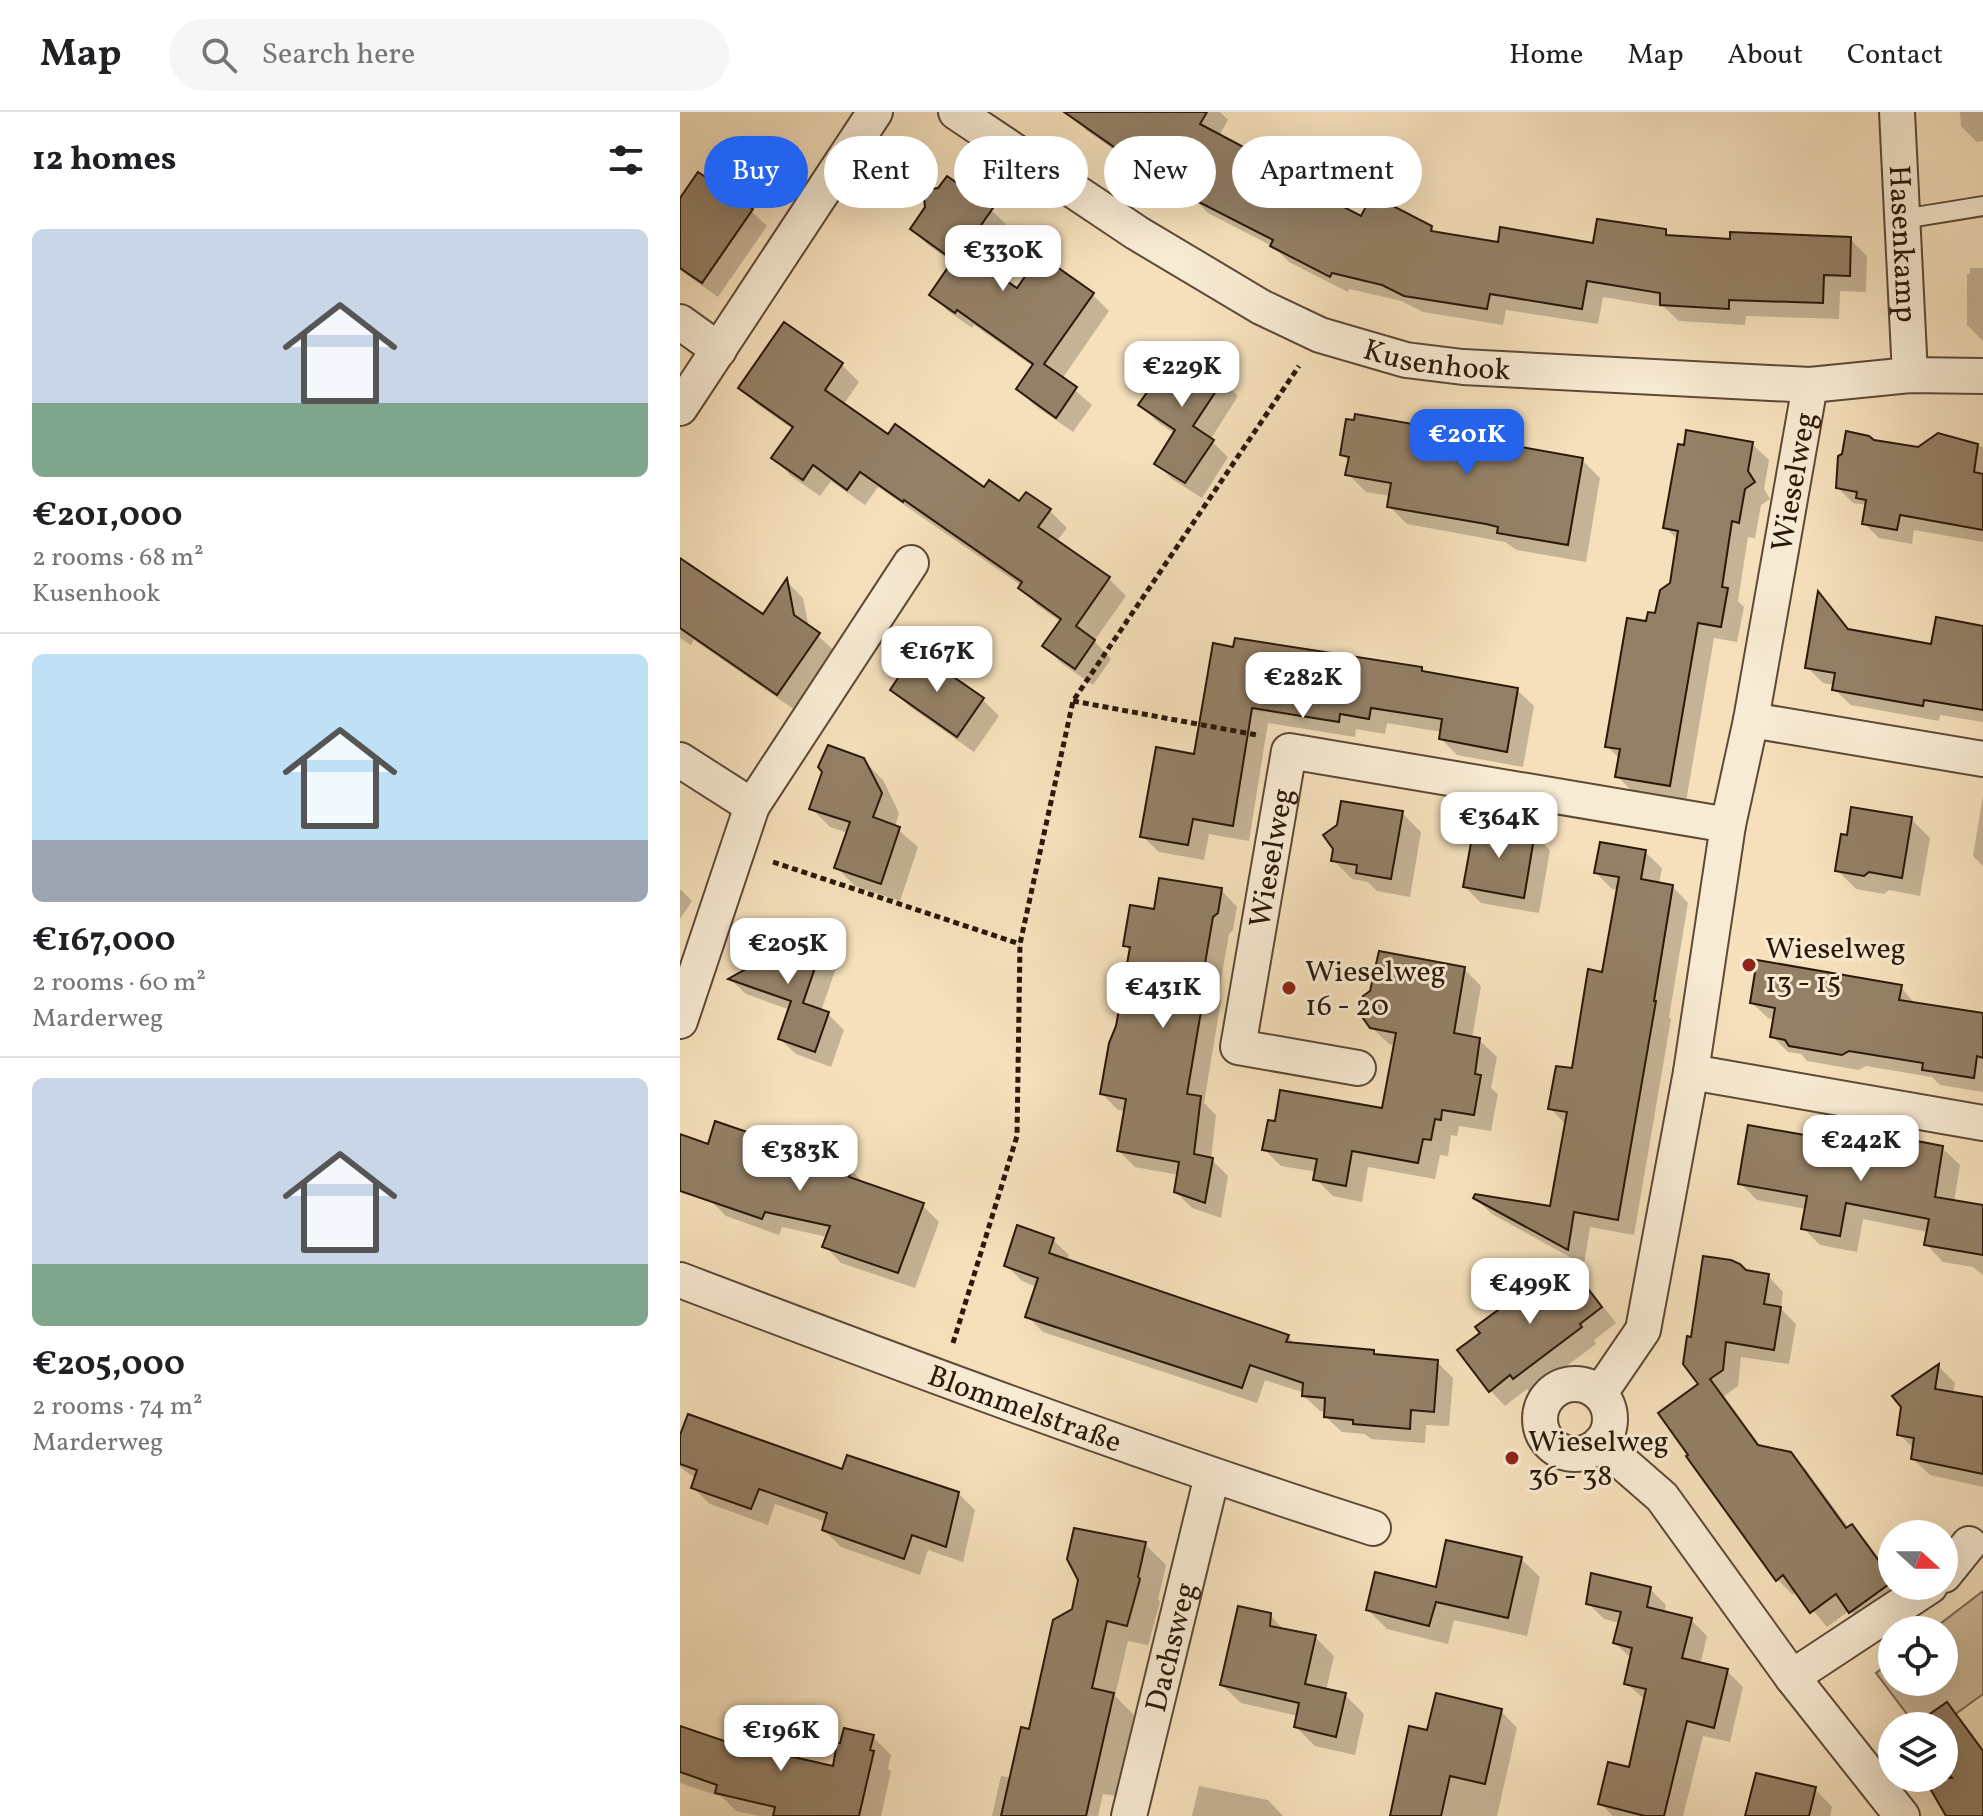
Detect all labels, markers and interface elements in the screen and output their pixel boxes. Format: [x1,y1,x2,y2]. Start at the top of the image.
search box [169,19,729,91]
text: Map [40,29,121,82]
icon: search [197,33,241,77]
text: Search here [261,34,415,76]
text: Home [1509,36,1583,75]
text: Map [1627,36,1683,75]
text: About [1727,36,1803,75]
text: Contact [1847,36,1943,75]
chip: Buy [704,136,808,208]
chip: Rent [824,136,938,208]
chip: Filters [954,136,1088,208]
chip: New [1104,136,1216,208]
chip: Apartment [1232,136,1422,208]
text: 12 homes [32,137,176,184]
icon: filters [604,138,648,182]
street label: Hasenkamp [1877,164,1926,324]
pin: €330K [947,225,1059,293]
text: €330K [963,233,1043,269]
icon: home [268,281,412,425]
street label: Kusenhook [1358,330,1512,392]
pin: €229K [1126,341,1238,409]
text: €229K [1142,349,1222,385]
pin: €201K [1411,409,1523,477]
street label: Wieselweg [1762,409,1828,555]
text: €201K [1428,417,1506,453]
text: €201,000 [32,493,183,540]
text: 2 rooms · 68 m² [32,540,204,576]
text: Kusenhook [32,576,160,612]
pin: €167K [881,626,993,694]
text: €167K [899,634,975,670]
pin: €282K [1247,652,1359,720]
text: €282K [1264,660,1342,696]
icon: home [268,706,412,850]
street label: Wieselweg [1240,785,1305,931]
pin: €364K [1443,792,1555,860]
text: €364K [1459,800,1539,836]
text: €167,000 [32,918,176,965]
pin: €205K [732,918,844,986]
text: €205K [748,926,828,962]
place label: Wieselweg 13 - 15 [1765,929,1906,1005]
place label: Wieselweg 16 - 20 [1305,952,1446,1028]
marker: Wieselweg 13 - 15 [1740,956,1758,974]
pin: €431K [1107,962,1219,1030]
text: 2 rooms · 60 m² [32,965,206,1001]
text: €431K [1125,970,1201,1006]
marker: Wieselweg 16 - 20 [1280,979,1298,997]
text: Marderweg [32,1001,163,1037]
pin: €242K [1805,1115,1917,1183]
text: €242K [1821,1123,1901,1159]
pin: €383K [744,1125,856,1193]
icon: home [268,1130,412,1274]
text: €383K [761,1133,839,1169]
pin: €499K [1474,1258,1586,1326]
text: €499K [1489,1266,1571,1302]
text: €205,000 [32,1342,185,1389]
street label: Blommelstraße [921,1356,1127,1464]
text: 2 rooms · 74 m² [32,1389,203,1425]
place label: Wieselweg 36 - 38 [1528,1422,1669,1498]
text: Marderweg [32,1425,163,1461]
marker: Wieselweg 36 - 38 [1503,1449,1521,1467]
north arrow [1878,1520,1958,1600]
map controls [1878,1520,1958,1792]
street label: Dachsweg [1136,1578,1208,1717]
button: locate [1878,1616,1958,1696]
pin: €196K [725,1705,837,1773]
button: layers [1878,1712,1958,1792]
text: €196K [742,1713,820,1749]

